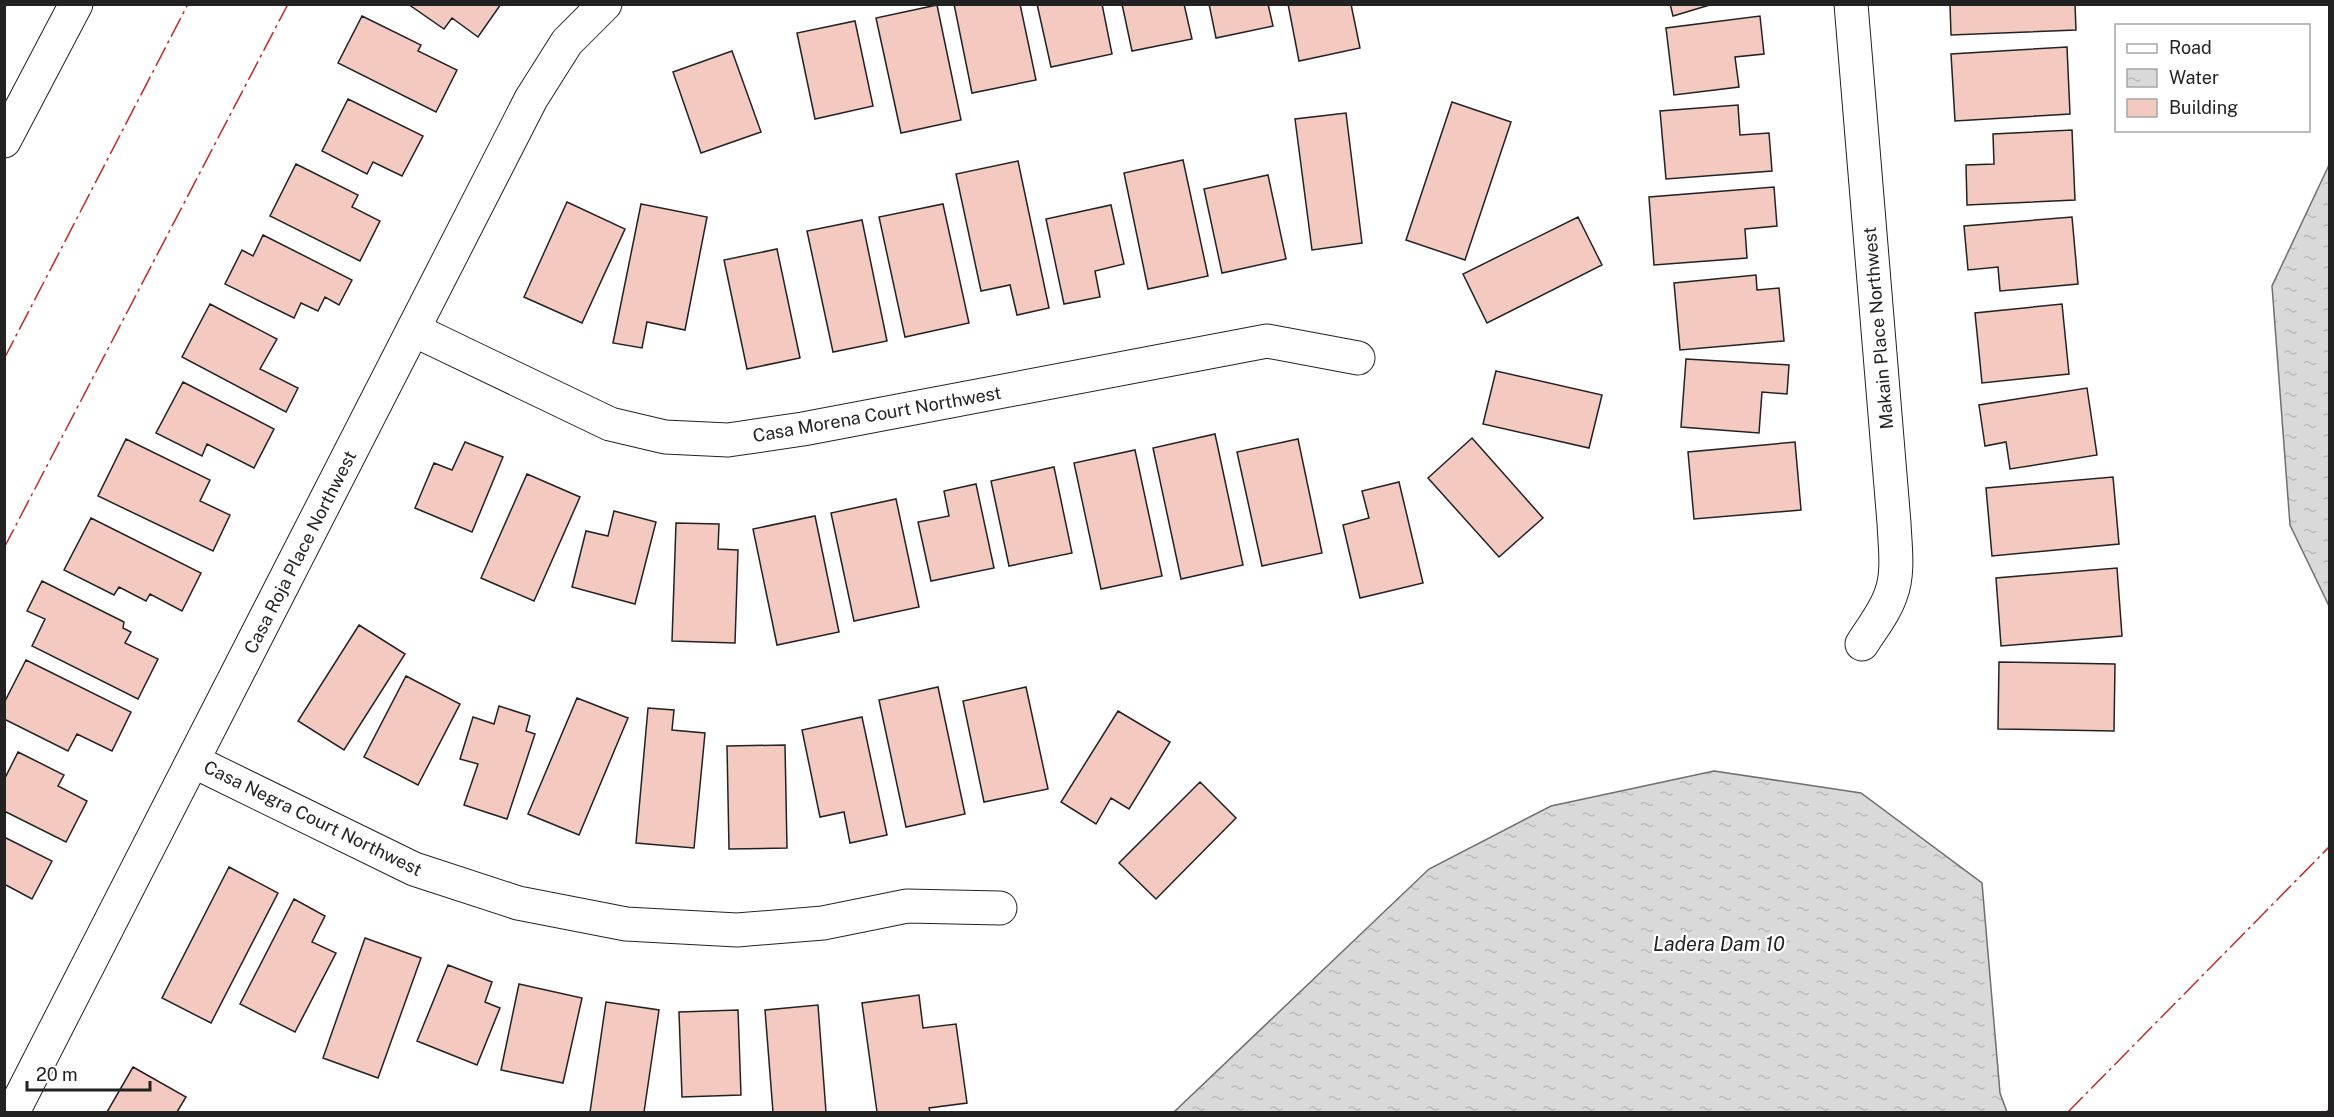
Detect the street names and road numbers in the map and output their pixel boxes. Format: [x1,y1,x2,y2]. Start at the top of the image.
street label: Makain Place Northwest [1859,226,1897,430]
street label: Casa Morena Court Northwest [751,382,1003,446]
street label: Casa Roja Place Northwest [240,447,360,657]
street label: Casa Negra Court Northwest [201,756,425,880]

